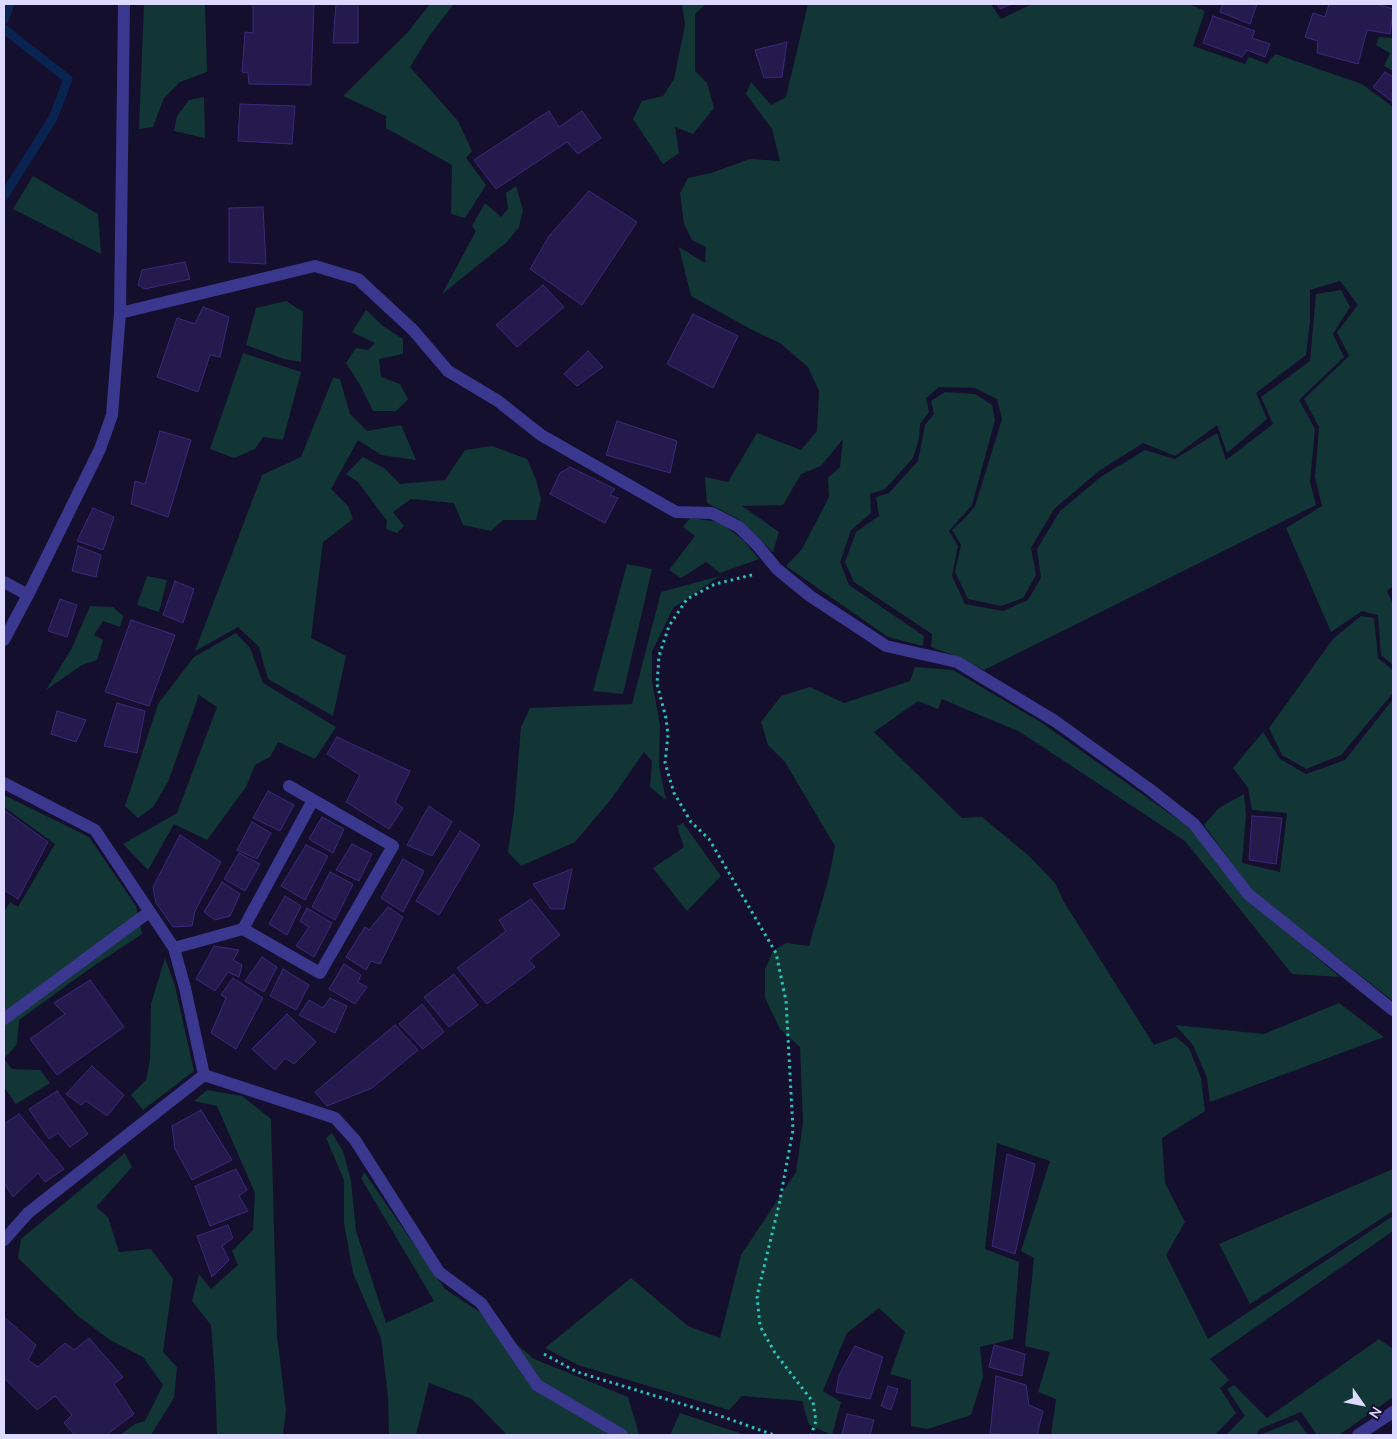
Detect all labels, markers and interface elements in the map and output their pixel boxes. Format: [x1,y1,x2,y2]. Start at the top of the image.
north arrow [1337,1379,1387,1429]
text: N [1364,1403,1386,1422]

